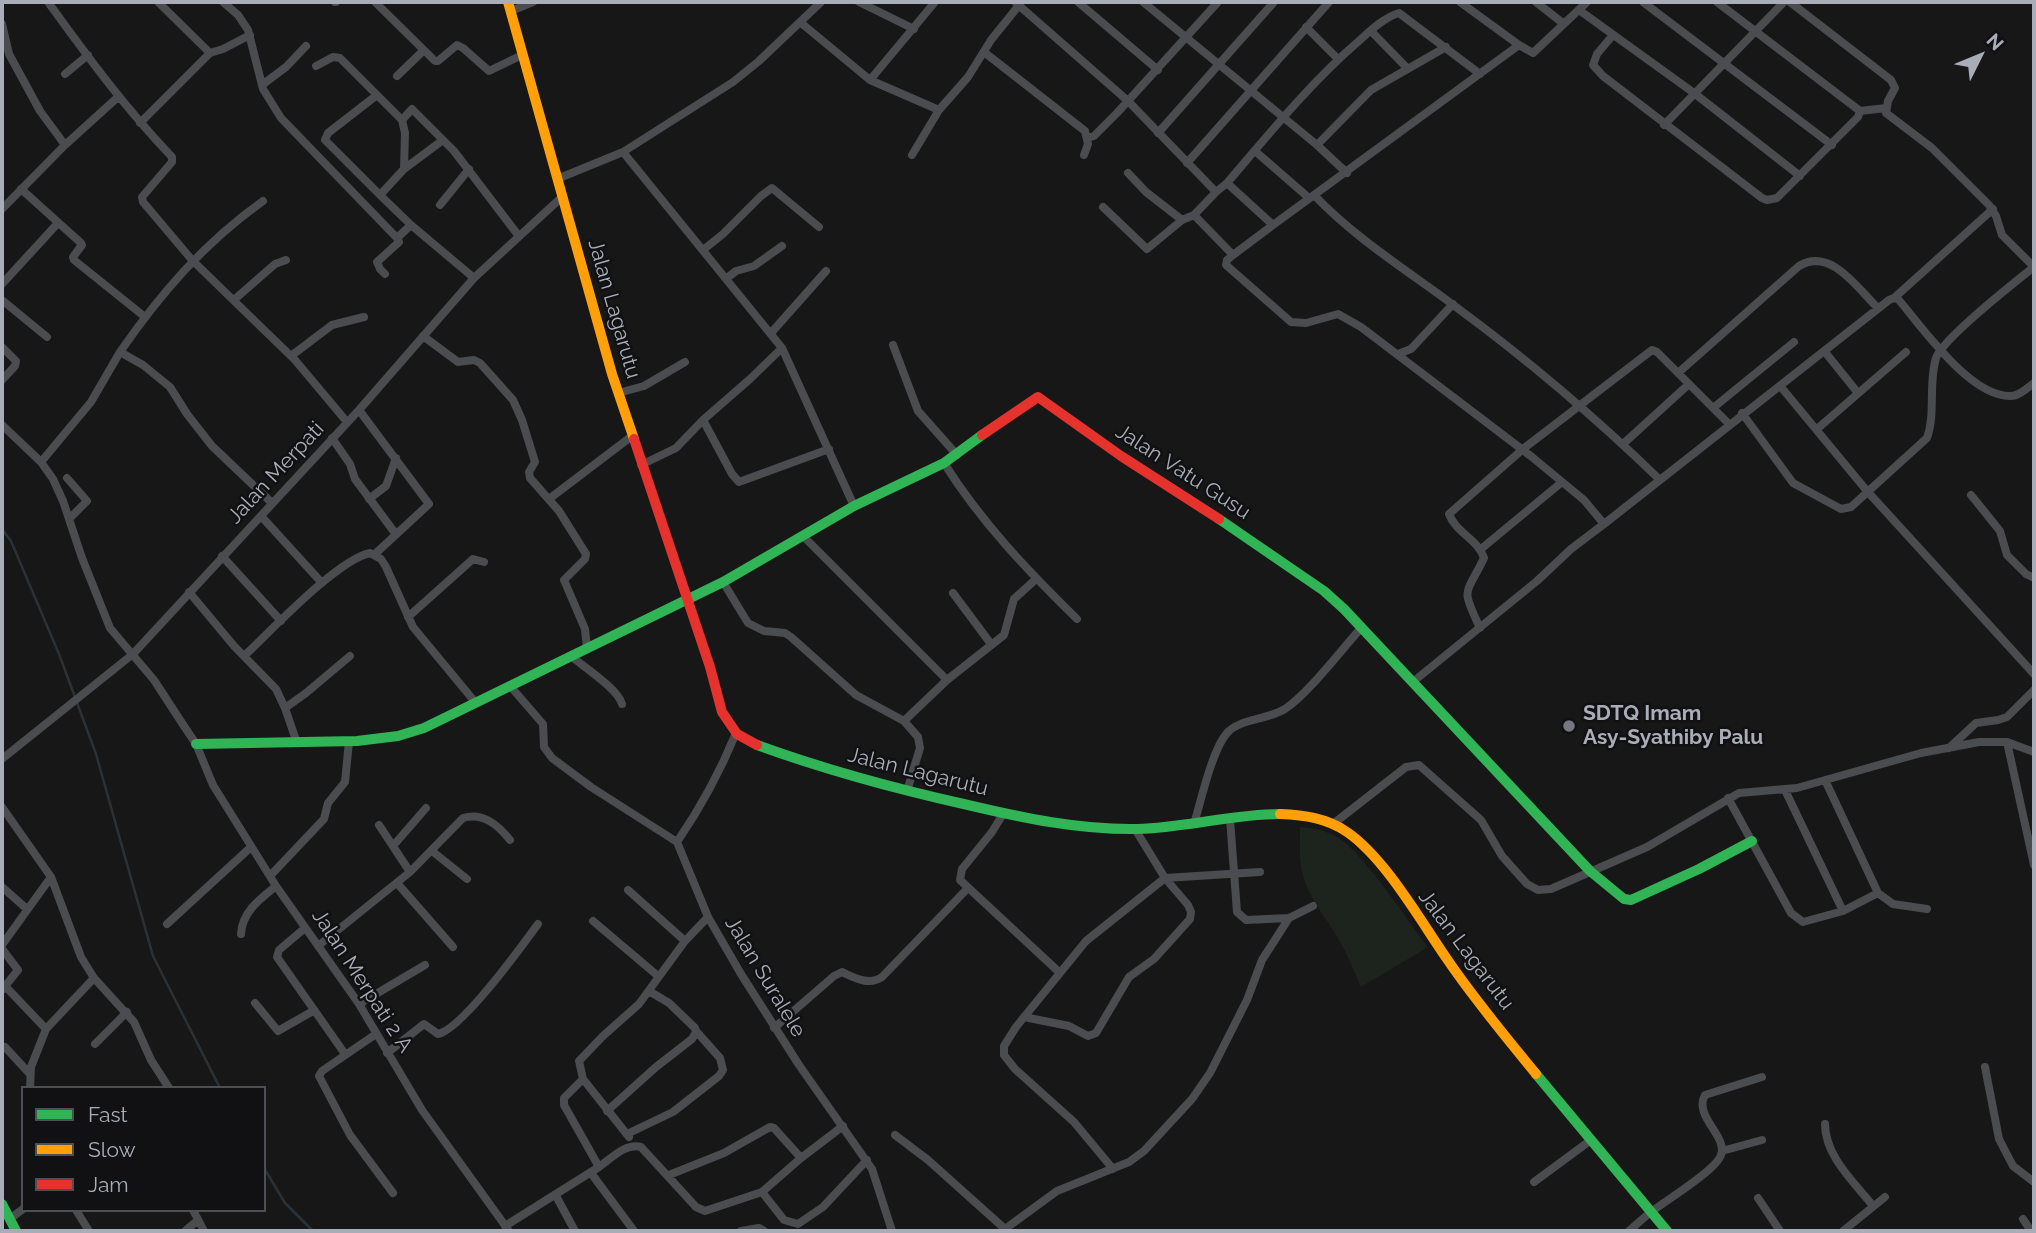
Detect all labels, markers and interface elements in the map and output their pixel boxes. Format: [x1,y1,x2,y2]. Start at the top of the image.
north arrow [1945,21,2015,91]
text: N [1982,29,2008,54]
street label: Jalan Lagarutu [582,237,646,381]
street label: Jalan Merpati [222,417,330,529]
street label: Jalan Vatu Gusu [1111,419,1255,525]
place label: SDTQ Imam Asy-Syathiby Palu [1583,701,1763,751]
marker: SDTQ Imam Asy-Syathiby Palu [1561,718,1577,734]
street label: Jalan Lagarutu [845,742,991,802]
street label: Jalan Lagarutu [1413,885,1519,1015]
street label: Jalan Merpati 2 A [306,905,418,1057]
street label: Jalan Suralele [719,912,811,1042]
legend [21,1086,266,1212]
text: Fast [88,1102,128,1127]
text: Slow [88,1137,136,1162]
text: Jam [88,1172,129,1197]

